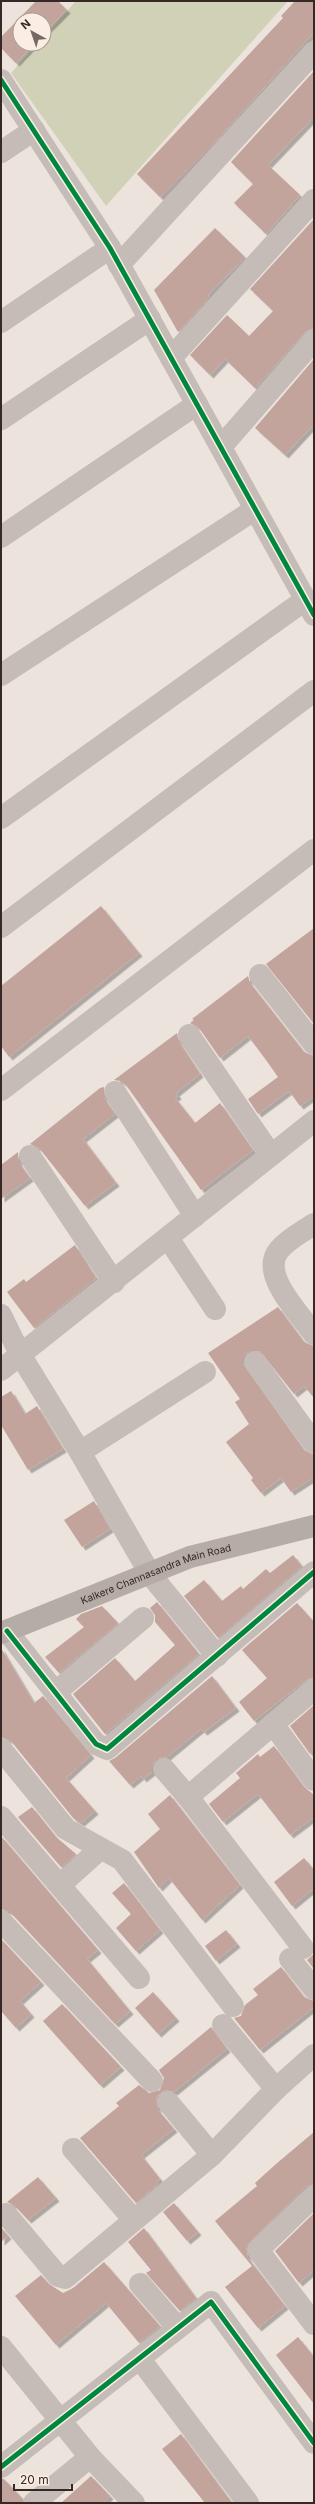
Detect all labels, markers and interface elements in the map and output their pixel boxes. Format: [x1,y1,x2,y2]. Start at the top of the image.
north arrow [12,12,52,52]
text: N [18,16,33,32]
street label: Kalkere Channasandra Main Road [79,1541,232,1606]
scale bar [14,2466,72,2492]
text: 20 m [20,2472,49,2487]

